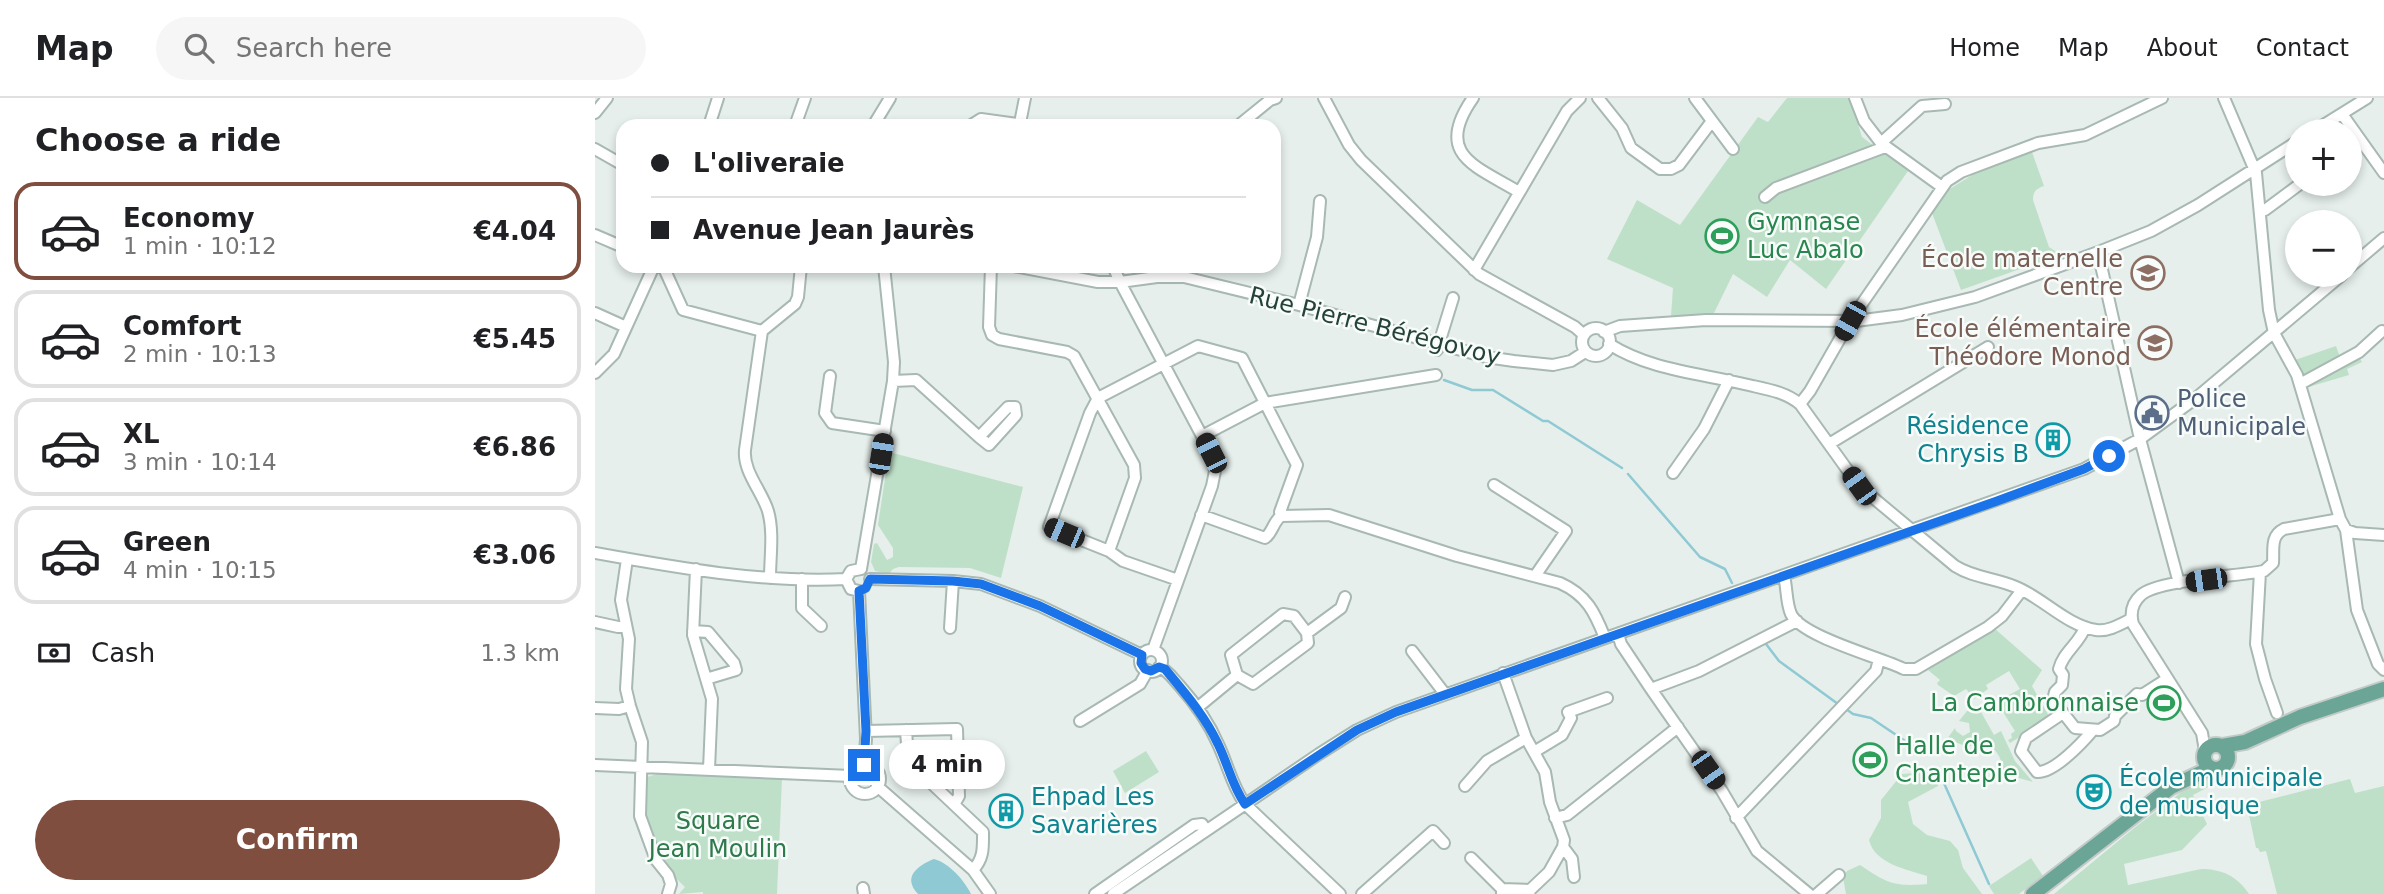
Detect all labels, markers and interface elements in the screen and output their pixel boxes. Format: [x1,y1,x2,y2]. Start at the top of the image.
search box [156,17,646,80]
text: Map [35,29,114,68]
icon: search [180,29,218,67]
text: Search here [236,33,392,63]
text: Home [1949,34,2020,62]
text: Map [2058,34,2109,62]
text: About [2147,34,2218,62]
text: Contact [2256,34,2349,62]
map controls [2285,119,2362,287]
button: + [2285,119,2362,196]
text: Choose a ride [35,121,281,159]
text: L'oliveraie [693,148,845,178]
icon: car [39,200,102,263]
text: Economy [123,203,254,233]
place label: Gymnase Luc Abalo [1747,208,1864,264]
button: − [2285,210,2362,287]
text: Avenue Jean Jaurès [693,215,975,245]
text: €4.04 [474,216,556,246]
sports icon: Gymnase Luc Abalo [1703,217,1741,255]
text: 1 min · 10:12 [123,233,277,259]
place label: École maternelle Centre [1921,244,2123,301]
school or university icon: École maternelle Centre [2129,254,2167,292]
street label: Rue Pierre Bérégovoy [1246,281,1504,371]
car [1831,298,1870,344]
icon: car [39,308,102,371]
text: Comfort [123,311,241,341]
place label: École élémentaire Théodore Monod [1914,314,2131,371]
text: €5.45 [474,324,556,354]
school or university icon: École élémentaire Théodore Monod [2136,324,2174,362]
text: 2 min · 10:13 [123,341,277,367]
place label: Police Municipale [2177,385,2306,441]
public building icon: Police Municipale [2133,394,2171,432]
place label: Résidence Chrysis B [1906,412,2029,468]
icon: car [39,416,102,479]
text: XL [123,419,160,449]
building icon: Résidence Chrysis B [2034,421,2072,459]
car [1193,430,1230,476]
text: €6.86 [474,432,556,462]
car [868,432,895,476]
route start [2093,440,2125,472]
text: 3 min · 10:14 [123,449,277,475]
car [1839,463,1880,509]
car [1041,515,1088,551]
icon: car [39,524,102,587]
text: Green [123,527,211,557]
text: €3.06 [474,540,556,570]
text: 4 min · 10:15 [123,557,277,583]
car [2184,567,2229,593]
icon: cash [35,634,73,672]
text: Cash [91,638,155,668]
text: 1.3 km [480,640,560,666]
sports icon: La Cambronnaise [2145,684,2183,722]
place label: La Cambronnaise [1930,689,2139,717]
place label: Halle de Chantepie [1895,732,2018,788]
callout: 4 min [889,740,1004,790]
sports icon: Halle de Chantepie [1851,741,1889,779]
car [1688,747,1729,793]
route end [848,749,880,781]
text: 4 min [911,751,983,777]
place label: École municipale de musique [2119,763,2323,820]
theatre icon: École municipale de musique [2075,773,2113,811]
place label: Ehpad Les Savarières [1031,783,1158,839]
building icon: Ehpad Les Savarières [987,792,1025,830]
button: Confirm [35,800,560,880]
park label: Square Jean Moulin [647,807,787,863]

